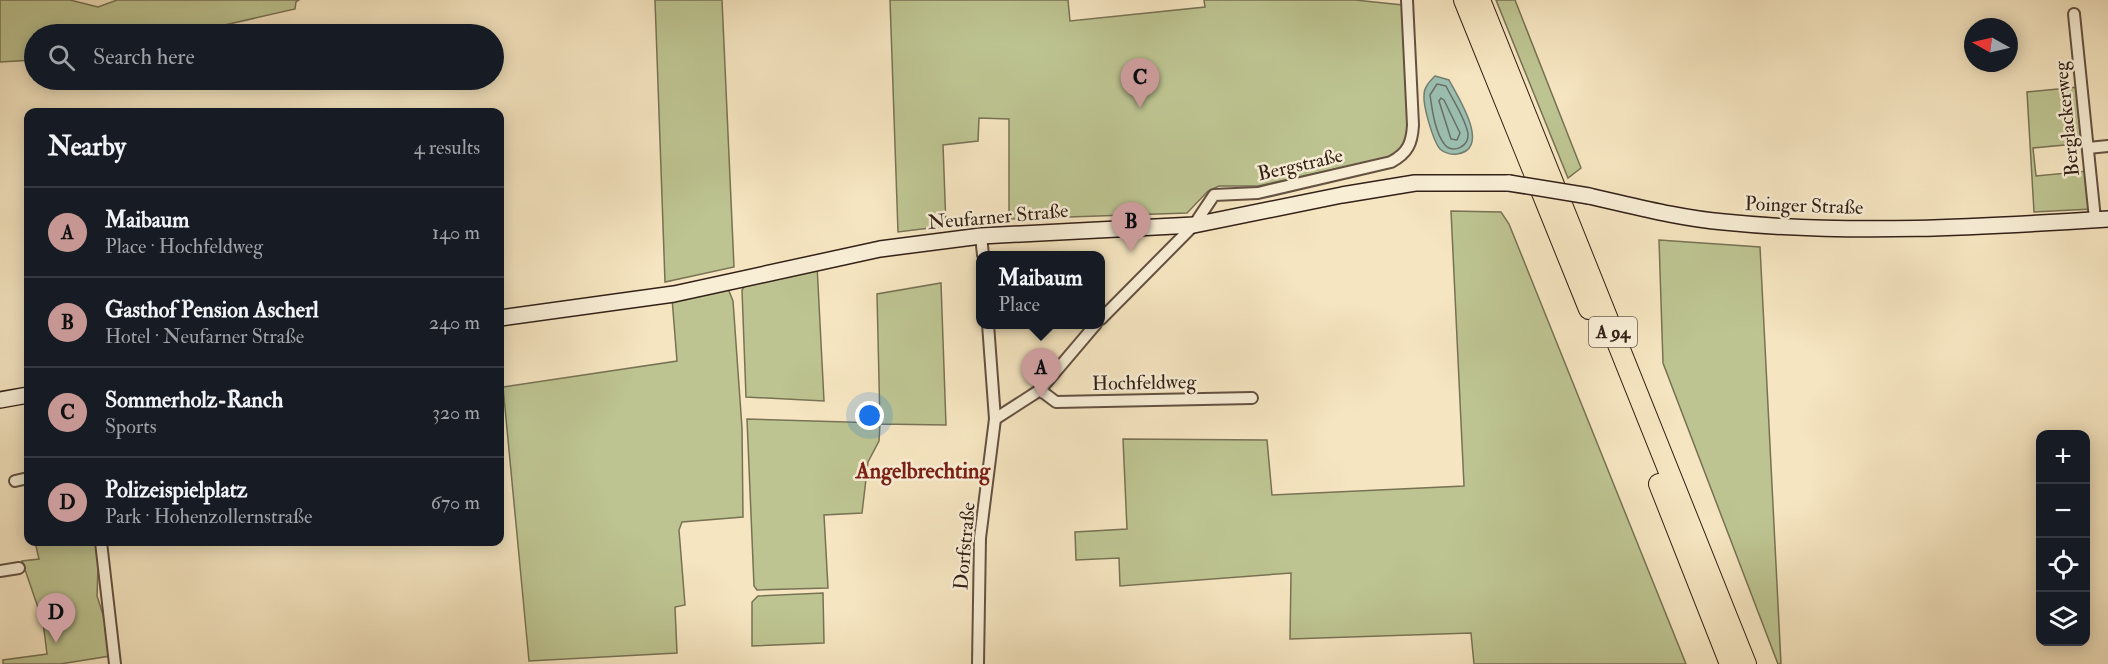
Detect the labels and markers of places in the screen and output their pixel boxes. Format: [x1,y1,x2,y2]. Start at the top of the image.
pin: C [1120,58,1160,108]
pin: B [1112,202,1150,252]
pin: A [1022,348,1060,398]
pin: D [36,594,76,643]

